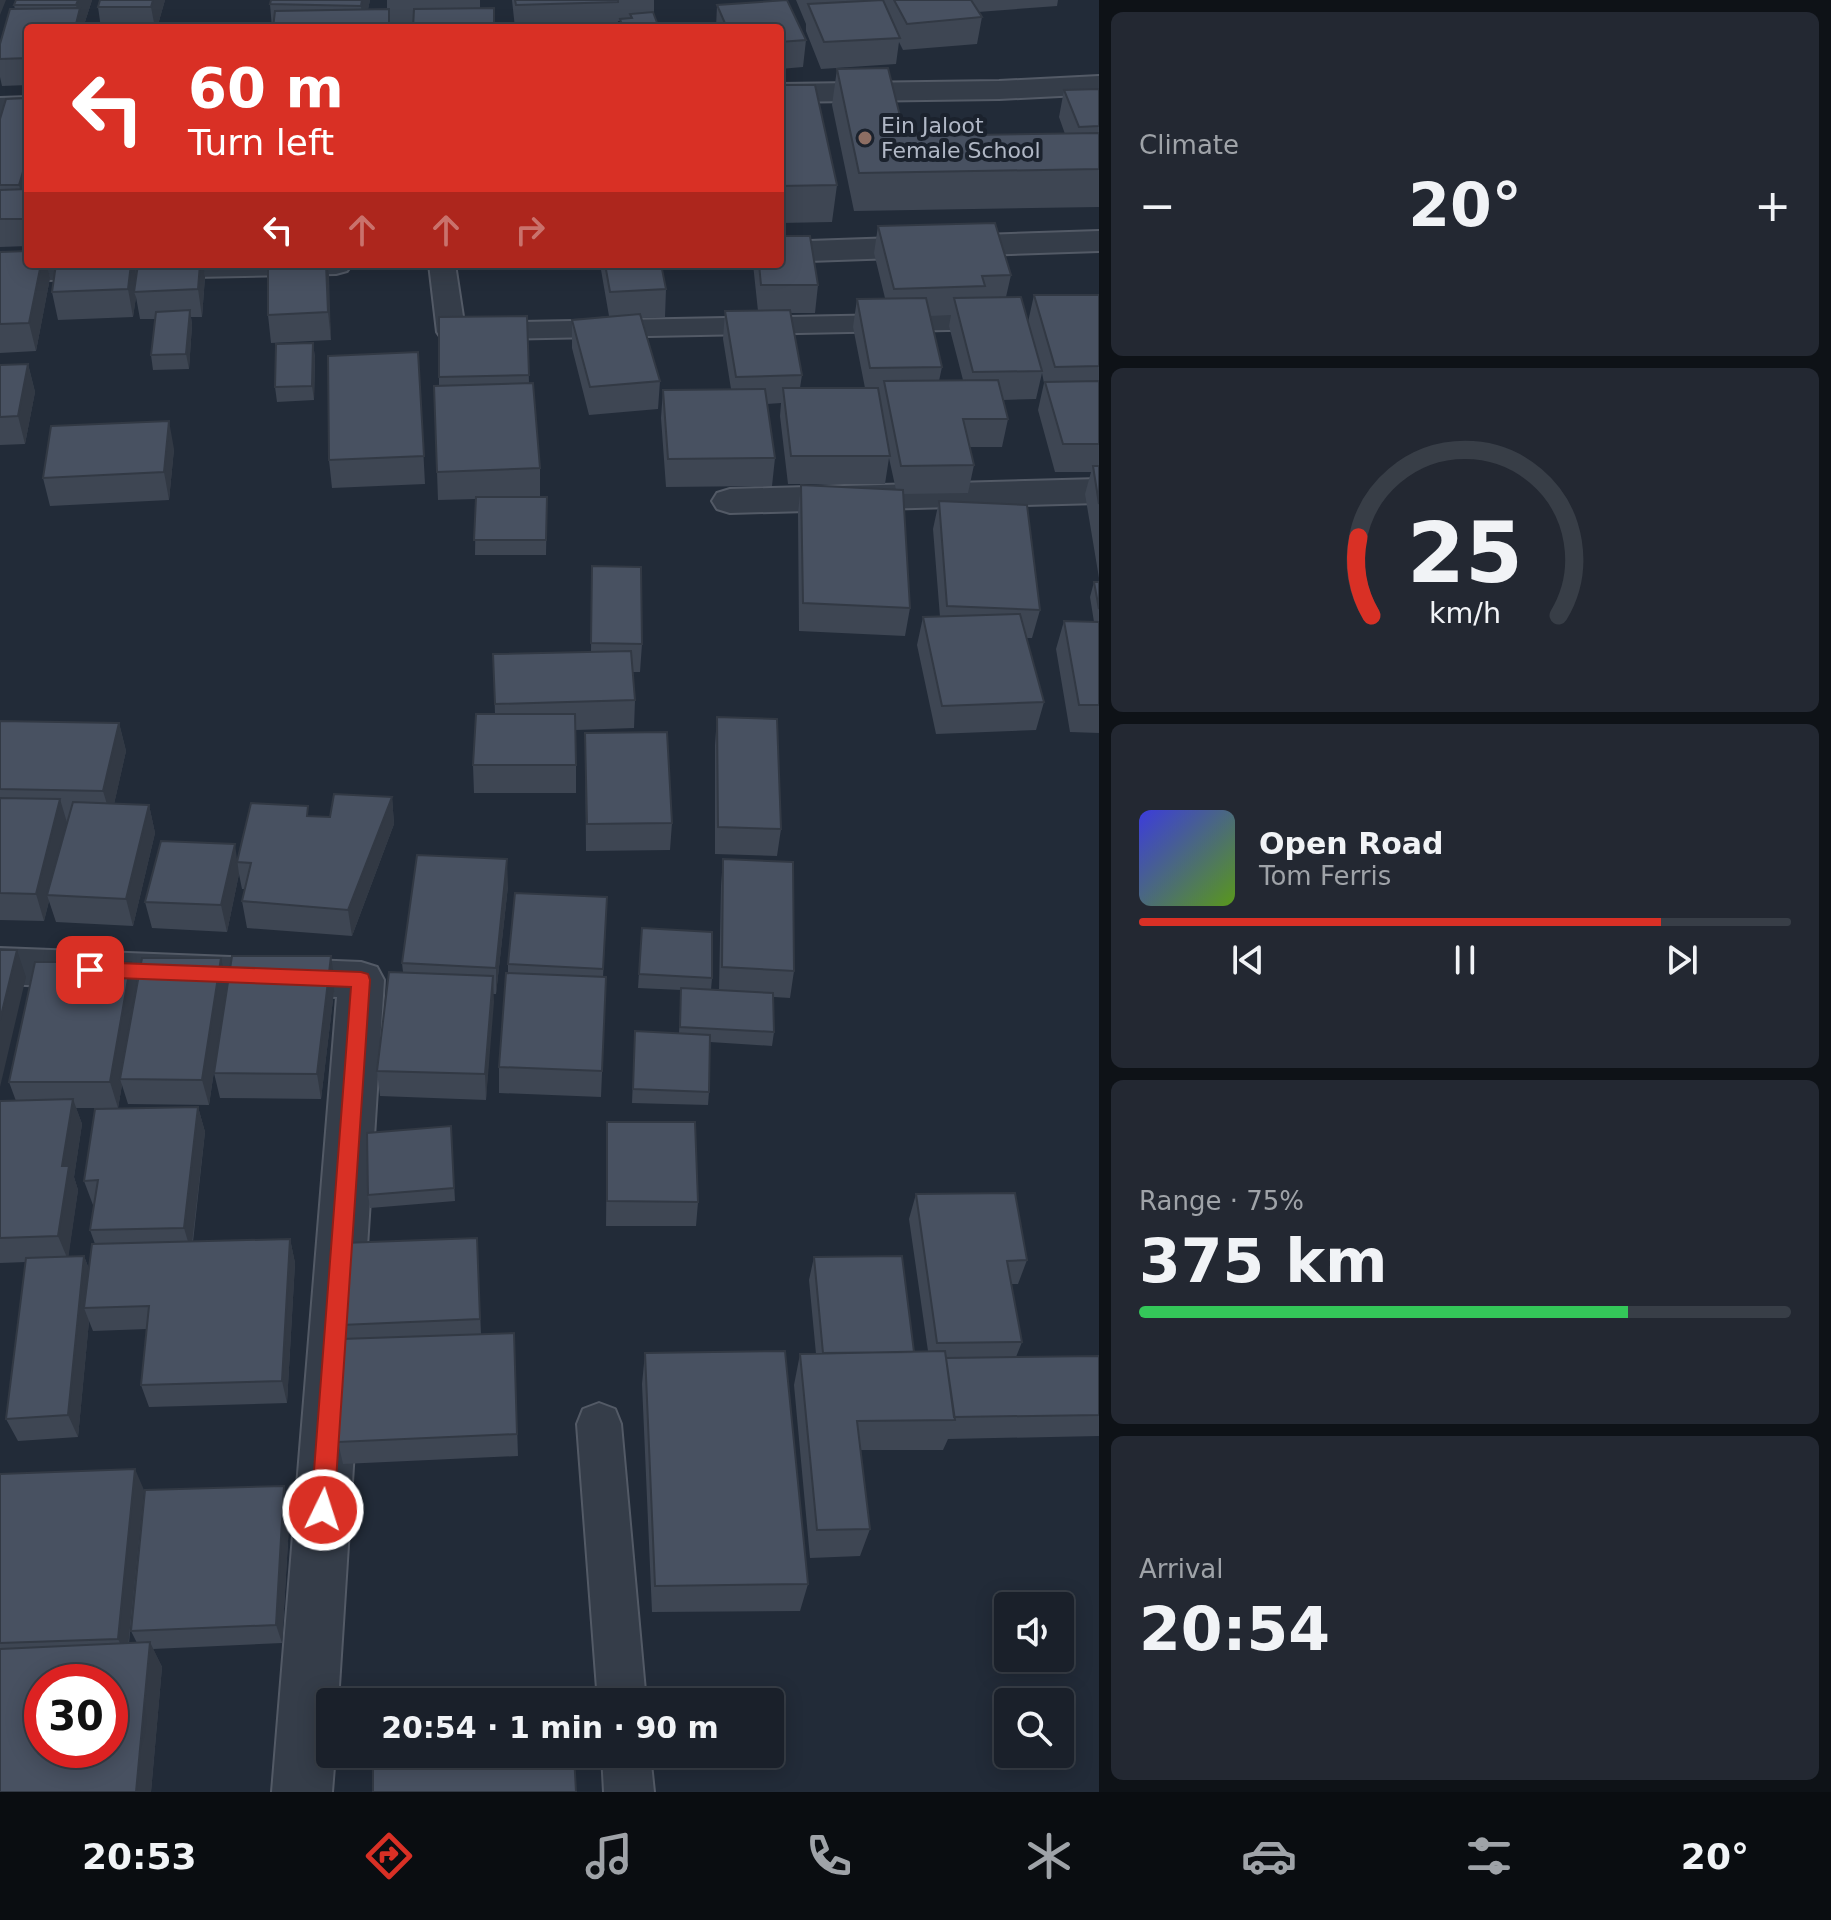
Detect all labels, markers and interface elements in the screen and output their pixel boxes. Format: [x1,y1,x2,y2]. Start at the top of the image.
text: 60 m [188,55,344,120]
icon: left [56,56,160,160]
place label: Ein Jaloot Female School [881,113,1041,163]
text: Turn left [188,122,334,163]
marker: Ein Jaloot Female School [856,129,874,147]
text: Climate [1139,130,1239,160]
text: 20° [1408,170,1522,240]
text: − [1139,180,1176,231]
text: + [1754,180,1791,231]
icon: left [256,208,300,252]
icon: ahead [340,208,384,252]
icon: ahead [424,208,468,252]
icon: right [508,208,552,252]
text: 25 [1407,505,1523,602]
text: km/h [1429,596,1501,630]
text: Open Road [1259,826,1444,861]
text: Tom Ferris [1259,861,1391,891]
pin [56,936,124,1004]
icon: previous [1226,938,1270,982]
icon: pause [1443,938,1487,982]
icon: next [1660,938,1704,982]
icon: arrive [68,948,112,992]
text: Range · 75% [1139,1186,1304,1216]
text: 375 km [1139,1226,1388,1296]
position arrow [281,1468,365,1552]
text: Arrival [1139,1554,1223,1584]
map controls [994,1592,1074,1768]
button: sound [994,1592,1074,1672]
text: 20:54 [1139,1594,1330,1664]
speed limit sign: 30 [24,1664,128,1768]
button: search [994,1688,1074,1768]
text: 20:54 · 1 min · 90 m [381,1710,719,1745]
icon: directions [361,1828,417,1884]
icon: music [581,1828,637,1884]
icon: phone [801,1828,857,1884]
icon: climate [1021,1828,1077,1884]
icon: car [1241,1828,1297,1884]
icon: filters [1461,1828,1517,1884]
text: 20:53 [82,1836,197,1877]
text: 20° [1681,1836,1749,1877]

